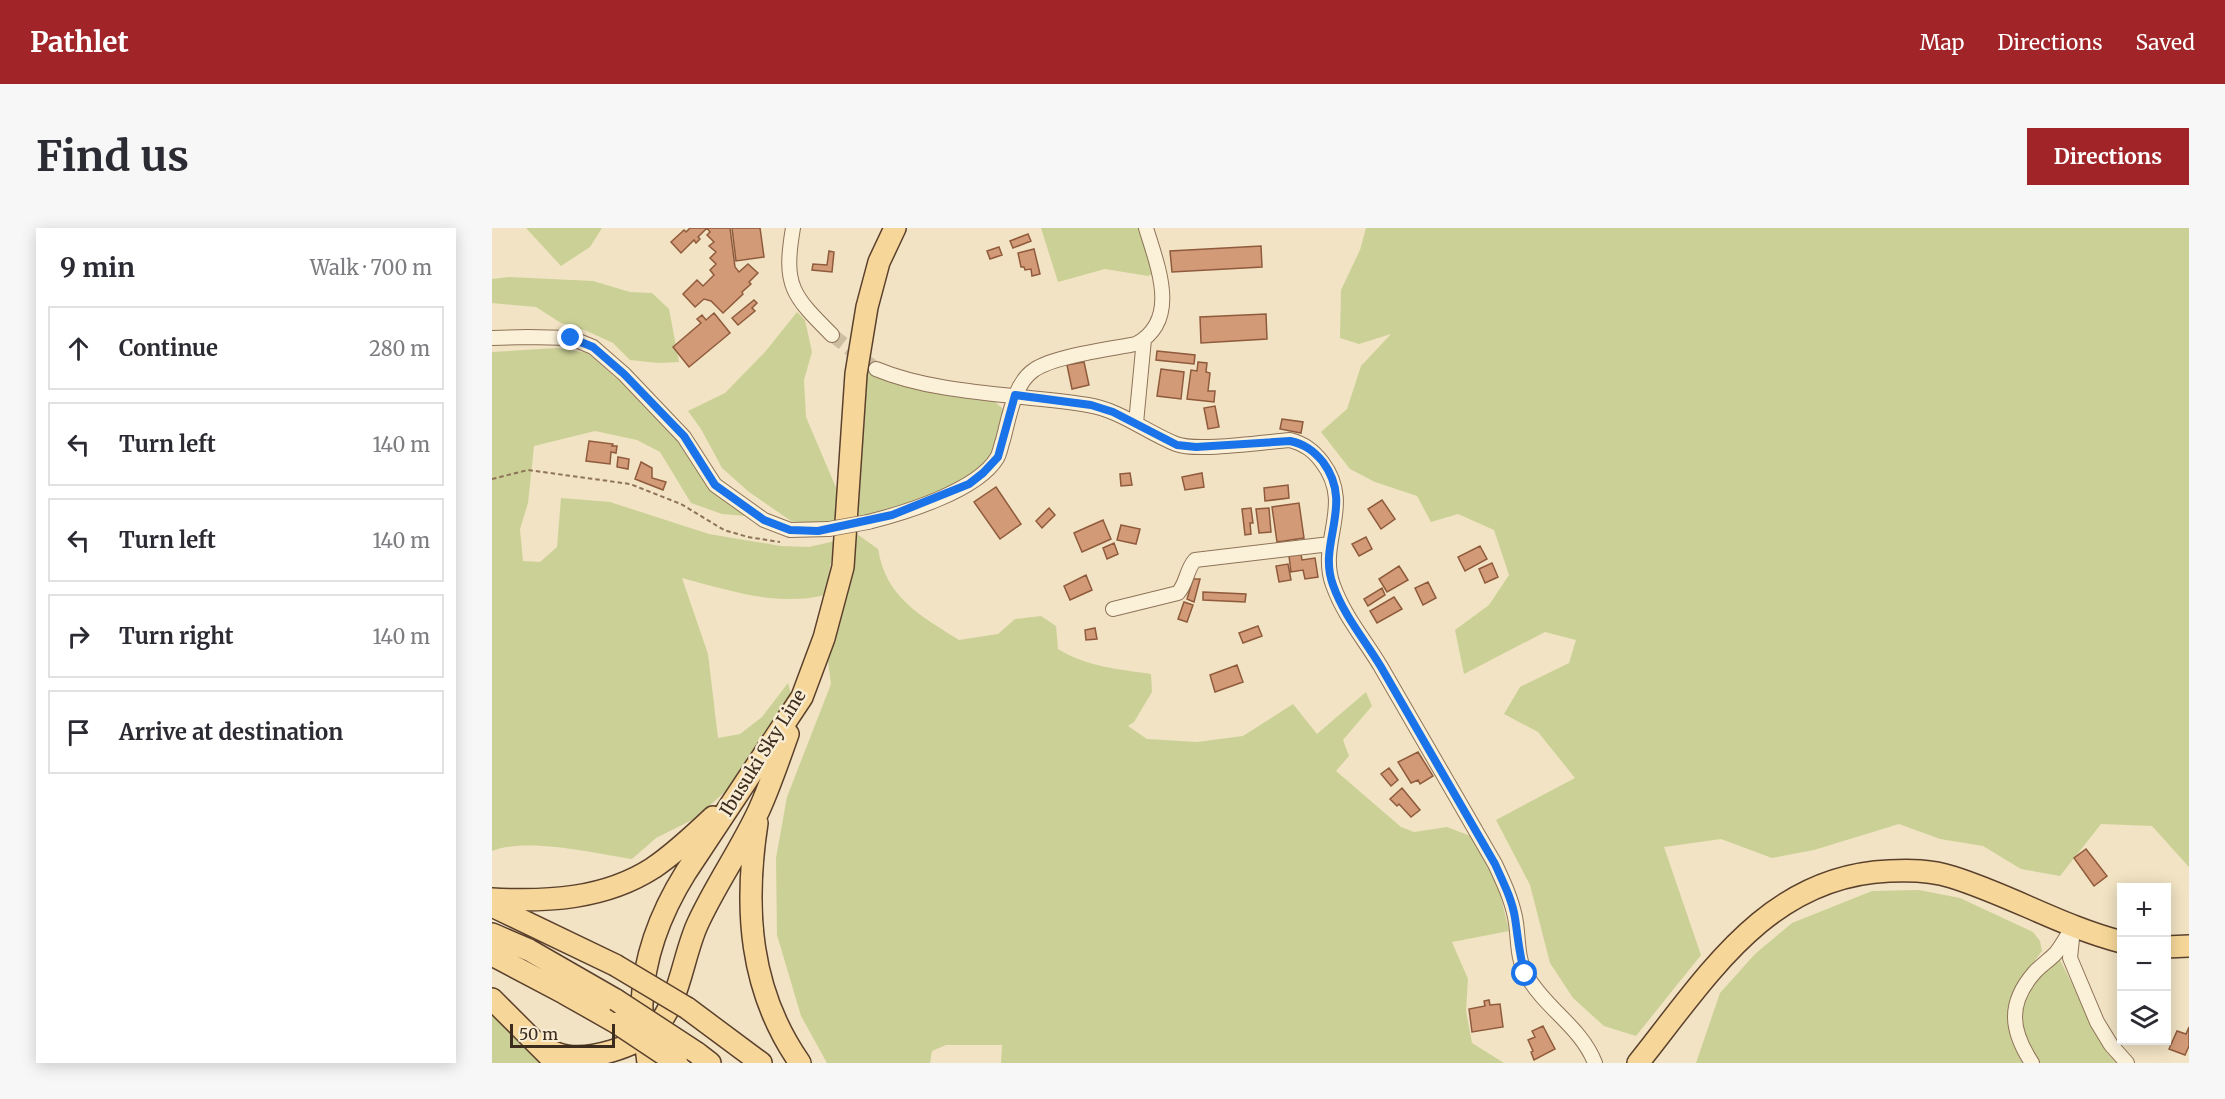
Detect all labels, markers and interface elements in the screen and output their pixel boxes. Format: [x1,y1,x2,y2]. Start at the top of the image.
text: Pathlet [30,24,129,60]
text: Map [1920,29,1964,56]
text: Directions [1997,29,2102,56]
text: Saved [2135,29,2195,56]
button: Directions [2027,128,2189,185]
text: Find us [36,130,189,182]
text: 9 min [60,251,135,284]
text: Walk · 700 m [310,255,432,280]
route end [557,324,583,350]
icon: ahead [62,332,95,365]
text: Continue [119,334,218,362]
text: 280 m [369,336,430,361]
icon: left [62,428,95,461]
text: Turn left [119,430,216,458]
text: 140 m [373,432,430,457]
icon: left [62,524,95,557]
text: Turn left [119,526,216,554]
text: 140 m [373,528,430,553]
icon: right [62,620,95,653]
text: Turn right [119,622,233,650]
text: 140 m [373,624,430,649]
street label: Ibusuki Sky Line [714,685,811,820]
icon: arrive [62,716,95,749]
text: Arrive at destination [119,718,343,746]
map controls [2117,883,2171,1045]
button: + [2117,883,2171,937]
button: − [2117,937,2171,991]
route start [1511,960,1537,986]
button: layers [2117,991,2171,1045]
scale bar [510,1021,615,1048]
text: 50 m [519,1024,558,1044]

